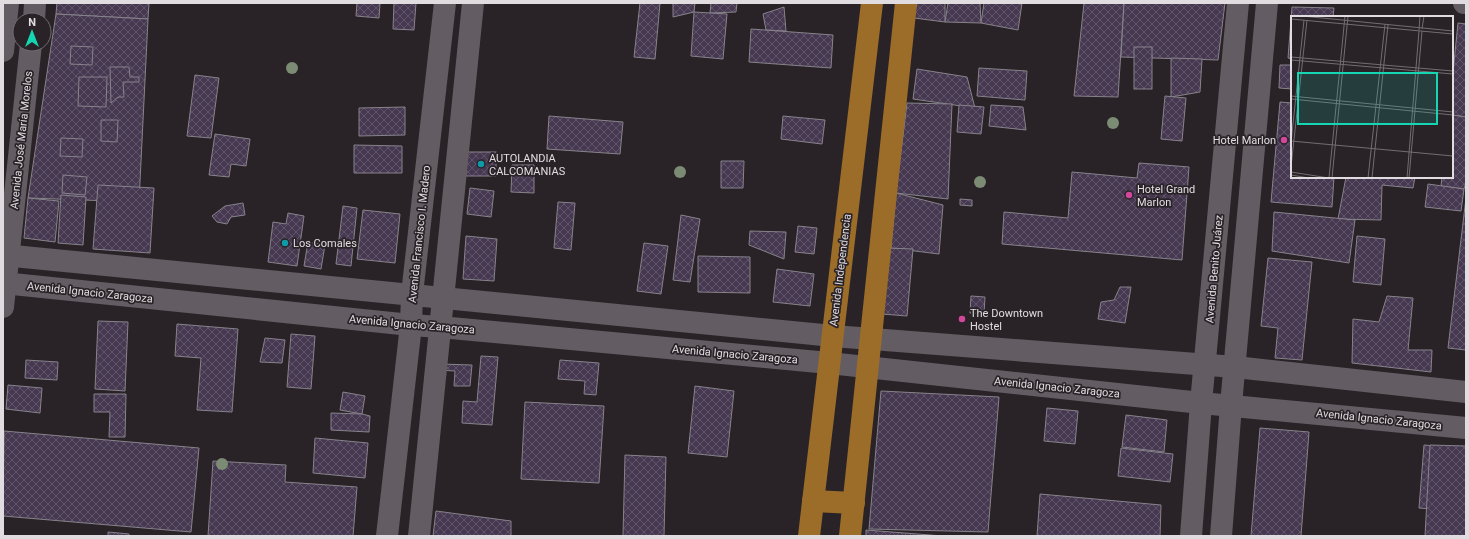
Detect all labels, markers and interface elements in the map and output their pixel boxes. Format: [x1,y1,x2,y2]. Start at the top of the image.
north arrow [12,12,52,52]
text: N [28,16,36,29]
inset map [1291,16,1453,178]
street label: Avenida José María Morelos [8,70,35,210]
place label: Hotel Marlon [1213,134,1276,147]
marker: Hotel Marlon [1279,135,1289,145]
place label: AUTOLANDIA CALCOMANIAS [489,152,566,178]
marker: AUTOLANDIA CALCOMANIAS [476,159,486,169]
street label: Avenida Francisco I. Madero [406,165,433,303]
place label: Hotel Grand Marlon [1137,183,1195,209]
marker: Hotel Grand Marlon [1124,190,1134,200]
street label: Avenida Independencia [827,213,854,327]
street label: Avenida Benito Juárez [1203,214,1226,324]
place label: Los Comales [293,237,357,250]
marker: Los Comales [280,238,290,248]
street label: Avenida Ignacio Zaragoza [27,279,153,306]
place label: The Downtown Hostel [970,307,1043,333]
street label: Avenida Ignacio Zaragoza [349,313,475,336]
marker: The Downtown Hostel [957,314,967,324]
street label: Avenida Ignacio Zaragoza [672,343,798,366]
street label: Avenida Ignacio Zaragoza [994,374,1120,401]
street label: Avenida Ignacio Zaragoza [1316,406,1442,433]

